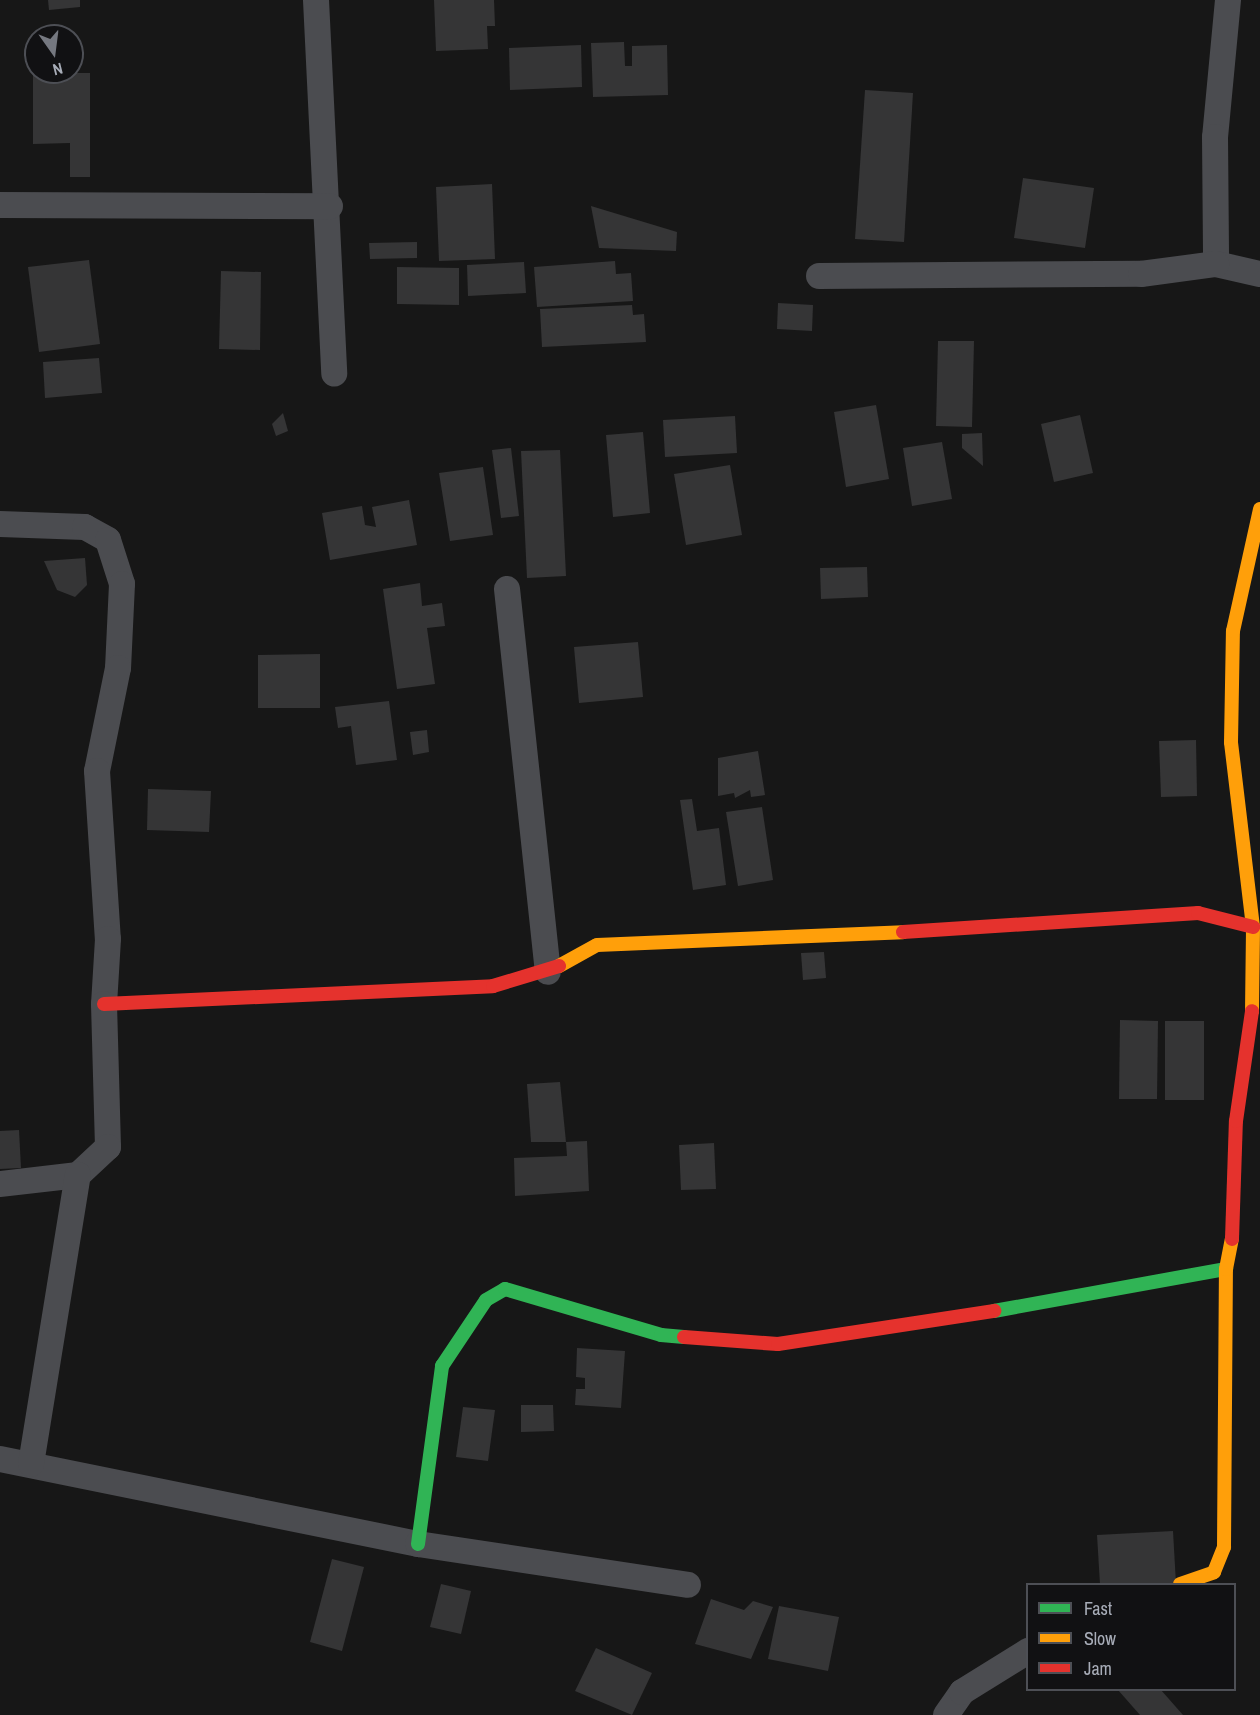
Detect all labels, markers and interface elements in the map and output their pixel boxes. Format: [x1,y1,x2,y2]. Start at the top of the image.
north arrow [24,24,84,84]
text: N [51,58,65,81]
legend [1026,1583,1236,1691]
text: Fast [1084,1596,1112,1621]
text: Slow [1084,1626,1116,1651]
text: Jam [1084,1656,1112,1681]

